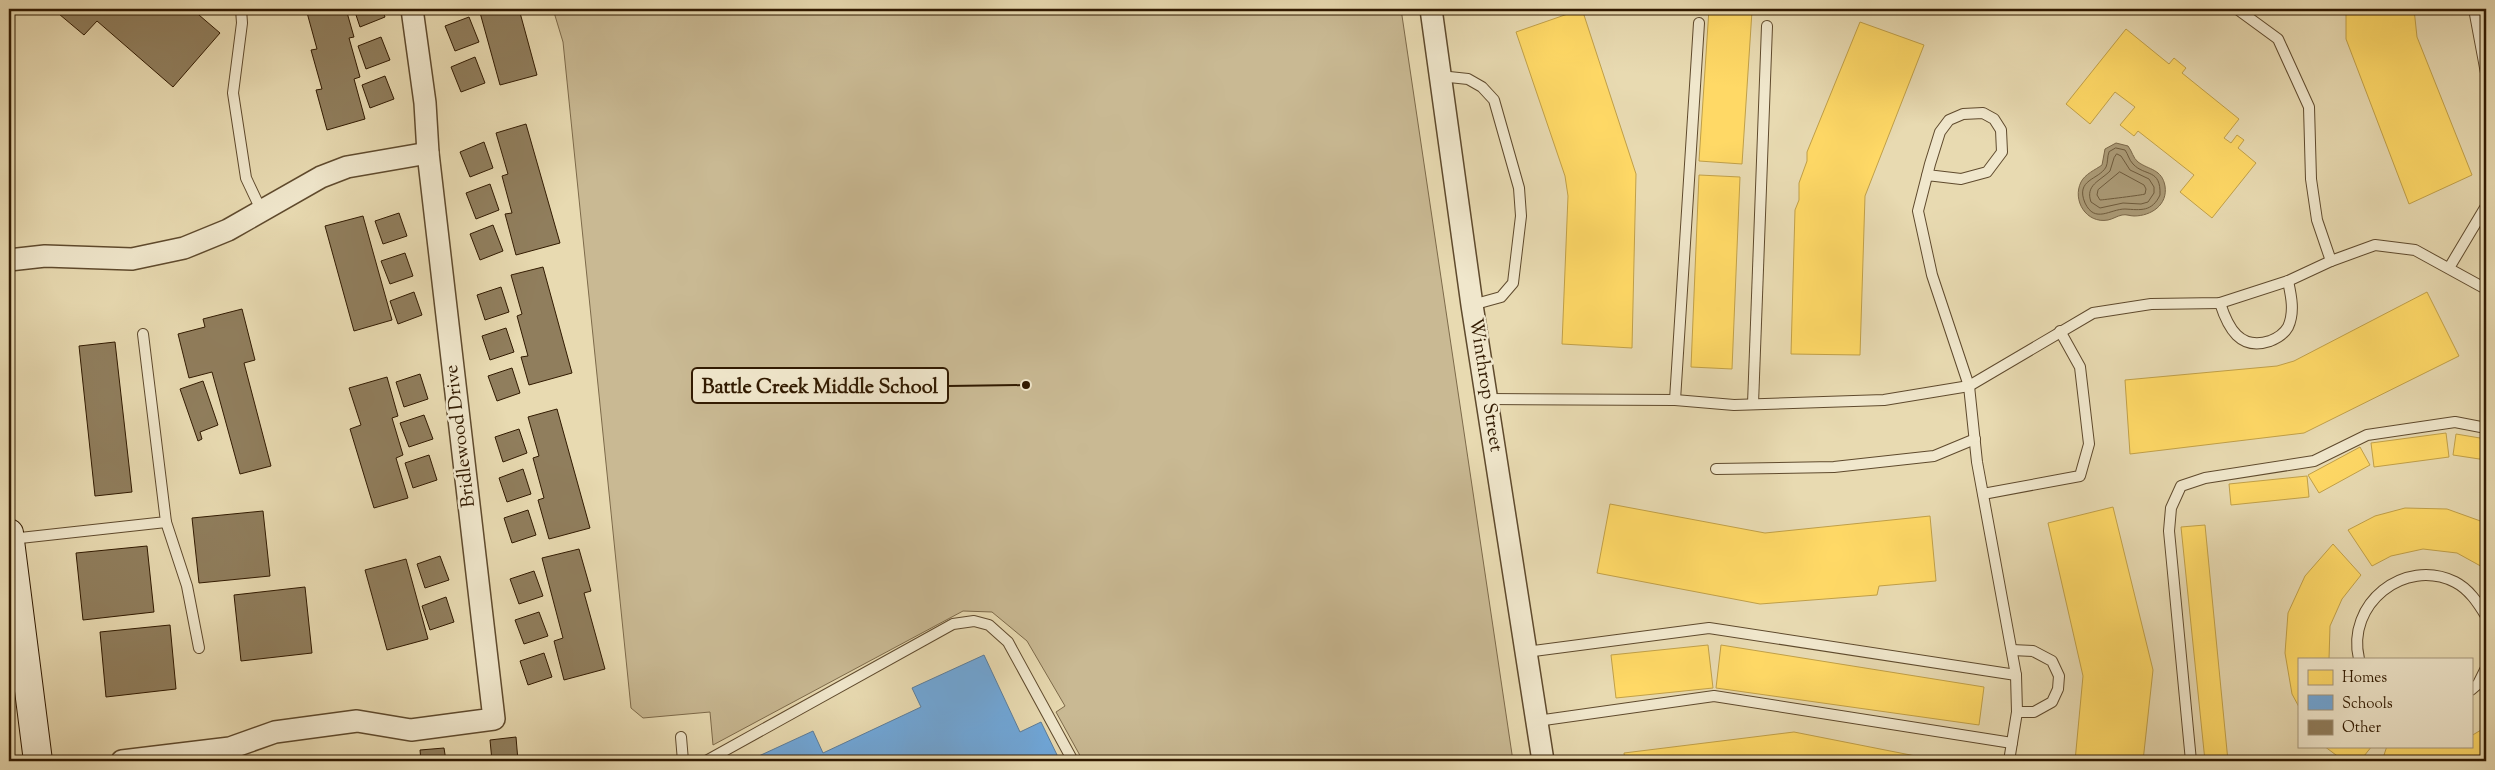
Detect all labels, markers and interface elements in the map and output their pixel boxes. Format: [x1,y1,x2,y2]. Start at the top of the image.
street label: Winthrop Street [1461,316,1509,454]
street label: Bridlewood Drive [439,363,483,509]
callout: Battle Creek Middle School [692,368,948,403]
text: Battle Creek Middle School [702,374,939,403]
legend [2298,658,2472,748]
text: Homes [2342,668,2387,689]
text: Schools [2342,694,2393,715]
text: Other [2342,718,2382,739]

